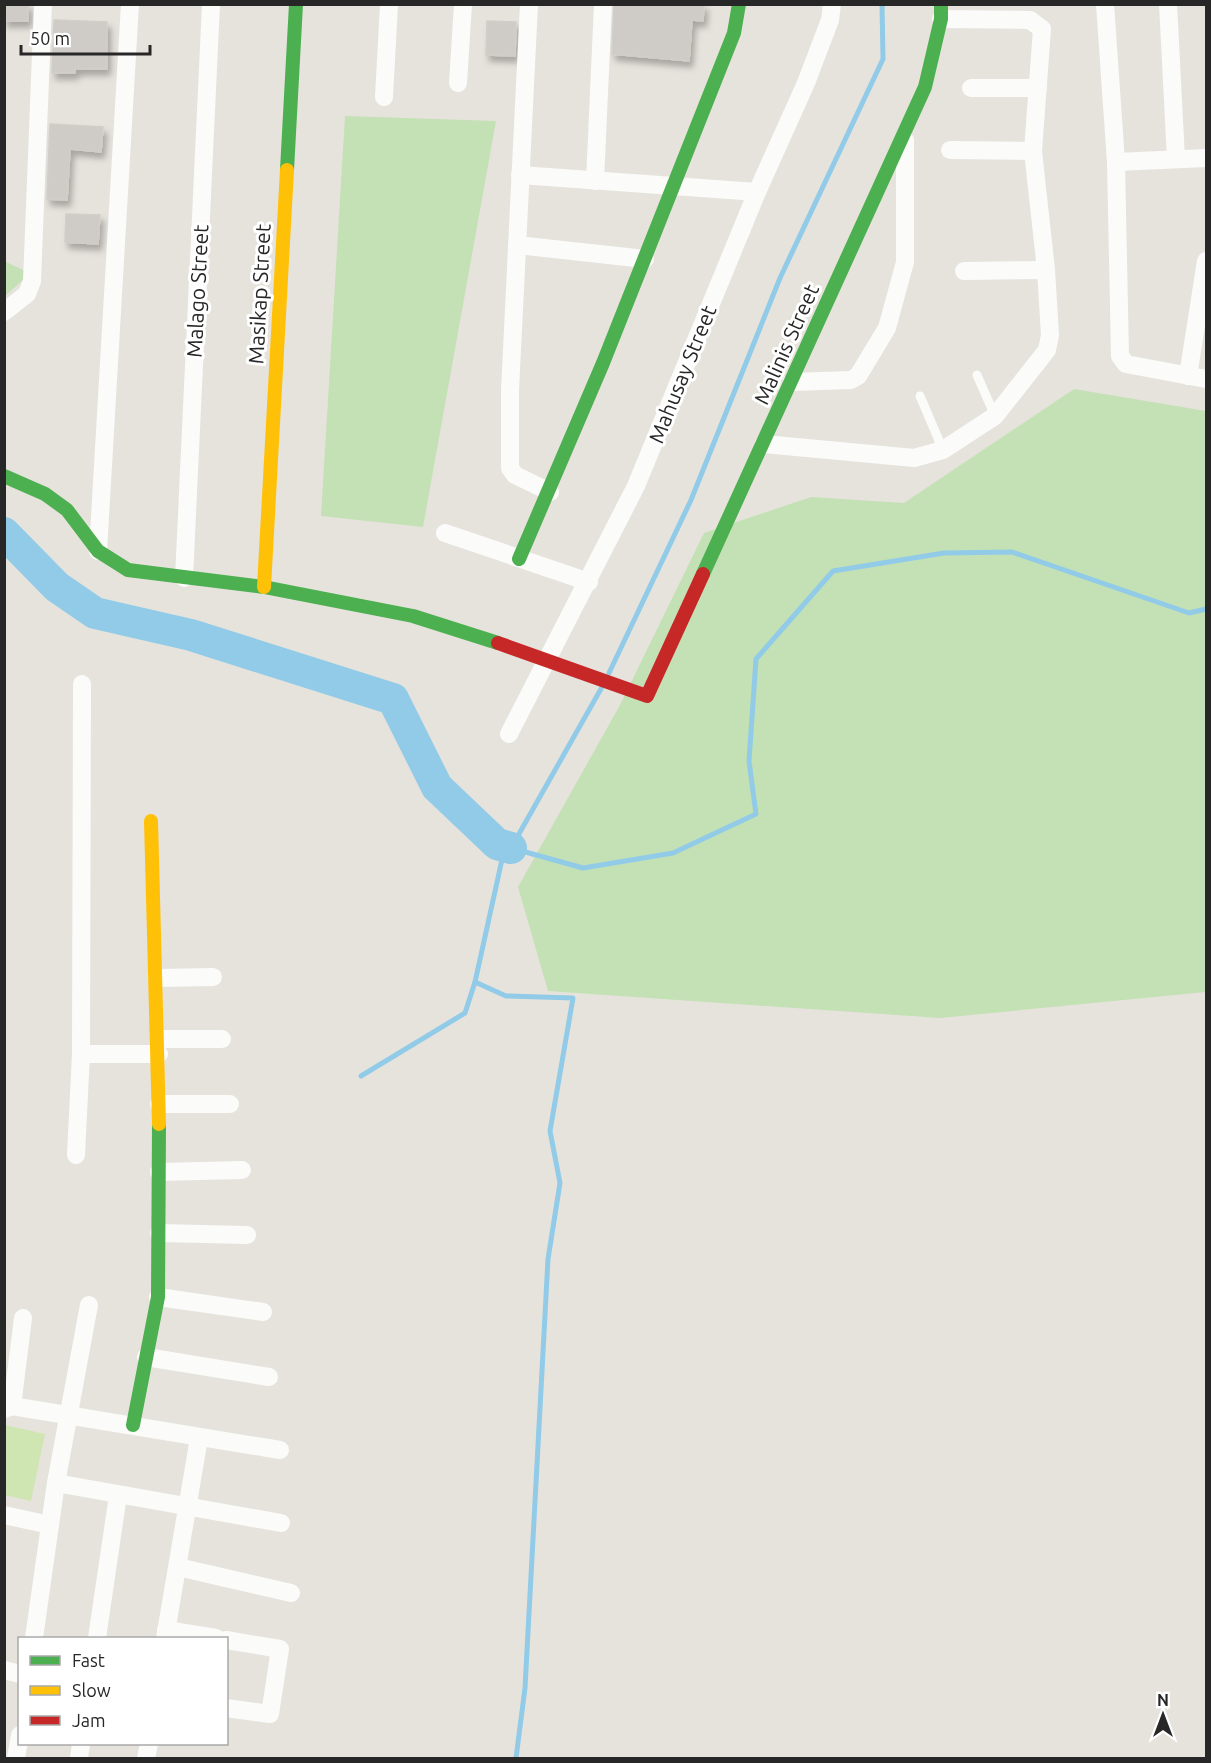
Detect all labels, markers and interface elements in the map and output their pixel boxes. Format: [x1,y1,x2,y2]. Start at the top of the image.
scale bar [21,18,150,56]
text: 50 m [30,28,70,48]
street label: Masikap Street [243,223,275,365]
street label: Malago Street [182,224,212,358]
street label: Malinis Street [749,280,823,408]
street label: Mahusay Street [643,302,721,446]
legend [18,1637,228,1745]
text: Fast [72,1650,105,1670]
text: Slow [72,1680,111,1700]
north arrow [1133,1685,1193,1745]
text: N [1157,1691,1169,1709]
text: Jam [72,1710,106,1730]

